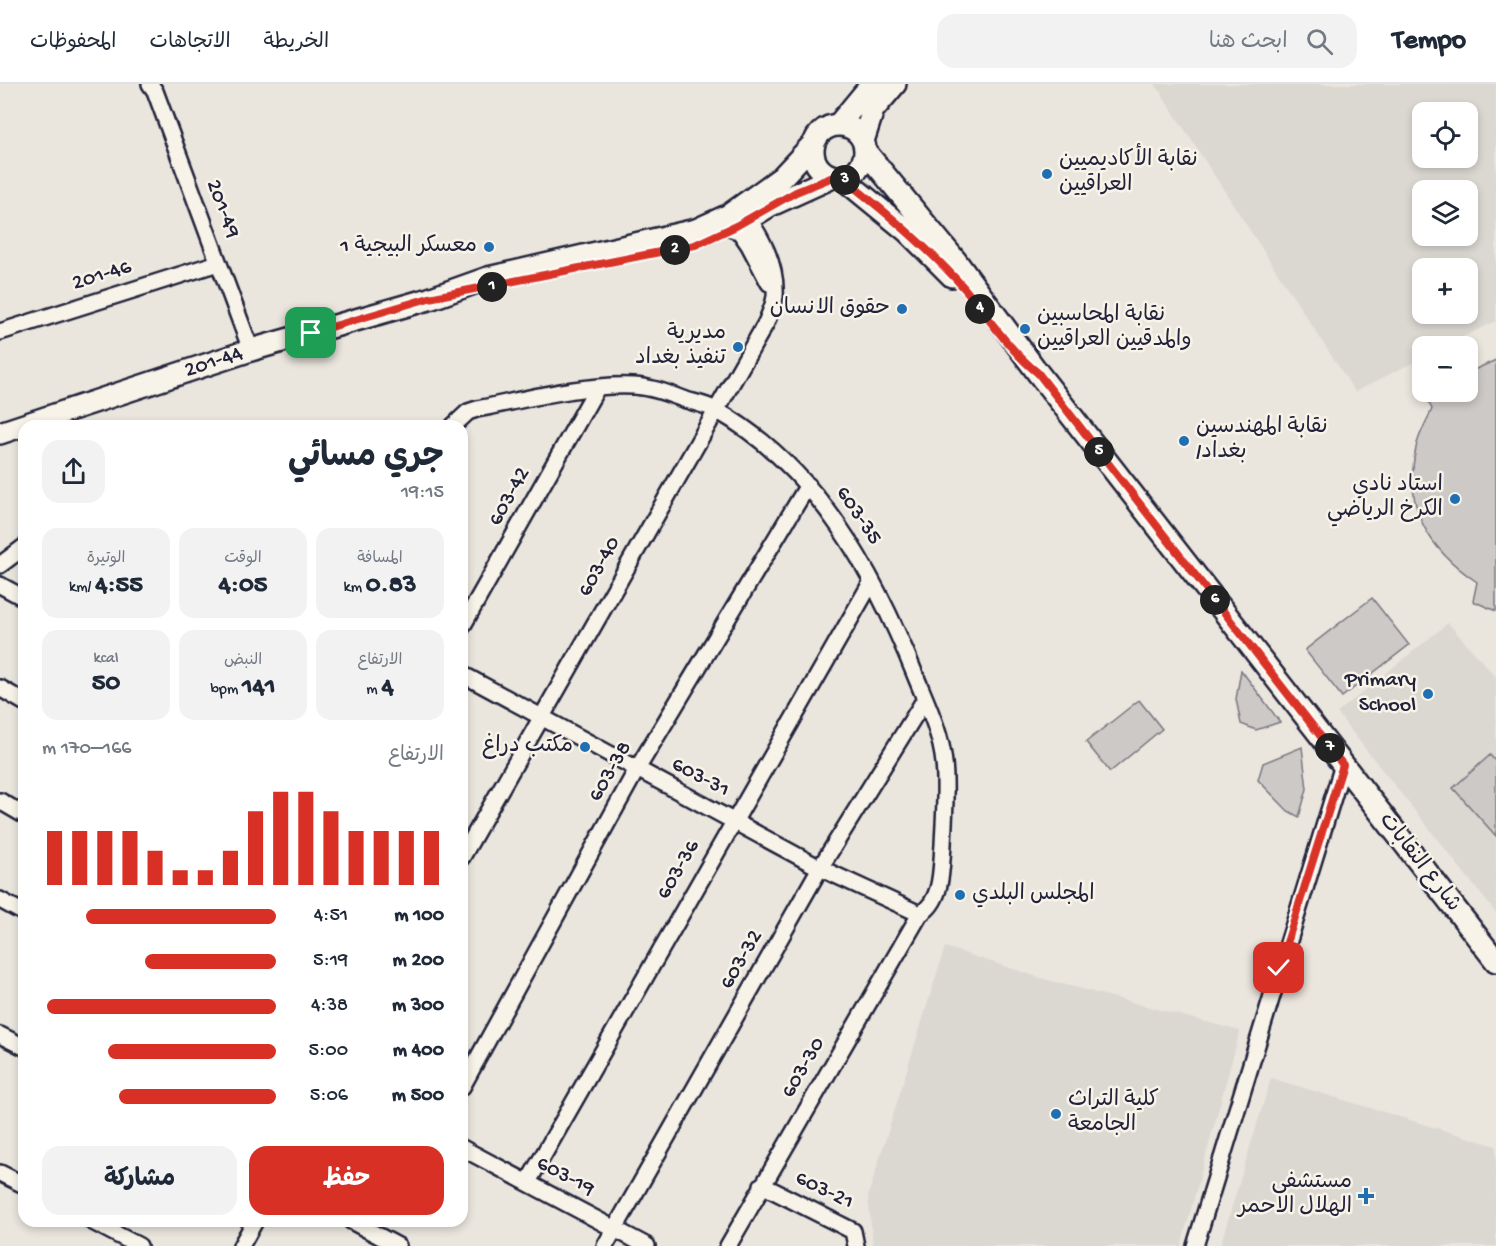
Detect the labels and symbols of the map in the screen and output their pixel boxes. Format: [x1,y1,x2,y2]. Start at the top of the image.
place label: نقابة الأكاديميين العراقيين [1059,142,1198,199]
pin: 3 [830,165,860,195]
marker: نقابة الأكاديميين العراقيين [1040,167,1054,181]
street label: 201-49 [199,176,245,242]
place label: معسكر البيجية 1 [339,234,477,260]
pin: 2 [660,235,690,265]
marker: معسكر البيجية 1 [482,240,496,254]
street label: 201-46 [69,254,136,297]
pin: 1 [477,272,507,302]
pin: 4 [965,294,995,324]
place label: حقوق الانسان [770,296,890,322]
marker: حقوق الانسان [895,302,909,316]
place label: نقابة المحاسبين والمدقيين العراقيين [1037,303,1192,354]
pin [285,307,336,358]
place label: مديرية تنفيذ بغداد [635,321,727,372]
marker: نقابة المحاسبين والمدقيين العراقيين [1018,322,1032,336]
marker: مديرية تنفيذ بغداد [731,340,745,354]
street label: 201-44 [182,341,247,385]
place label: نقابة المهندسين /بغداد [1196,415,1328,466]
marker: نقابة المهندسين /بغداد [1177,434,1191,448]
pin: 5 [1084,437,1114,467]
street label: 603-42 [483,463,537,531]
place label: استاد نادي الكرخ الرياضي [1327,473,1443,527]
street label: 603-35 [829,482,887,550]
marker: استاد نادي الكرخ الرياضي [1448,492,1462,506]
street label: 603-40 [573,532,627,602]
pin: 6 [1200,585,1230,615]
place label: Primary School [1344,668,1416,719]
marker: Primary School [1421,687,1435,701]
place label: مكتب دراغ [482,733,573,760]
pin: 7 [1315,733,1345,763]
street label: 603-38 [583,737,639,807]
marker: مكتب دراغ [578,740,592,754]
street label: 603-31 [666,752,734,804]
street label: شارع النقابات [1372,808,1466,918]
street label: 603-36 [652,835,707,904]
place label: المجلس البلدي [972,882,1095,908]
marker: المجلس البلدي [953,888,967,902]
street label: 603-32 [715,926,769,994]
pin [1253,942,1304,993]
street label: 603-30 [776,1033,832,1103]
place label: كلية التراث الجامعة [1068,1088,1159,1139]
marker: كلية التراث الجامعة [1049,1107,1063,1121]
street label: 603-19 [532,1151,598,1203]
street label: 603-21 [791,1166,857,1216]
place label: مستشفى الهلال الاحمر [1236,1170,1352,1221]
marker: مستشفى الهلال الاحمر [1357,1187,1375,1205]

